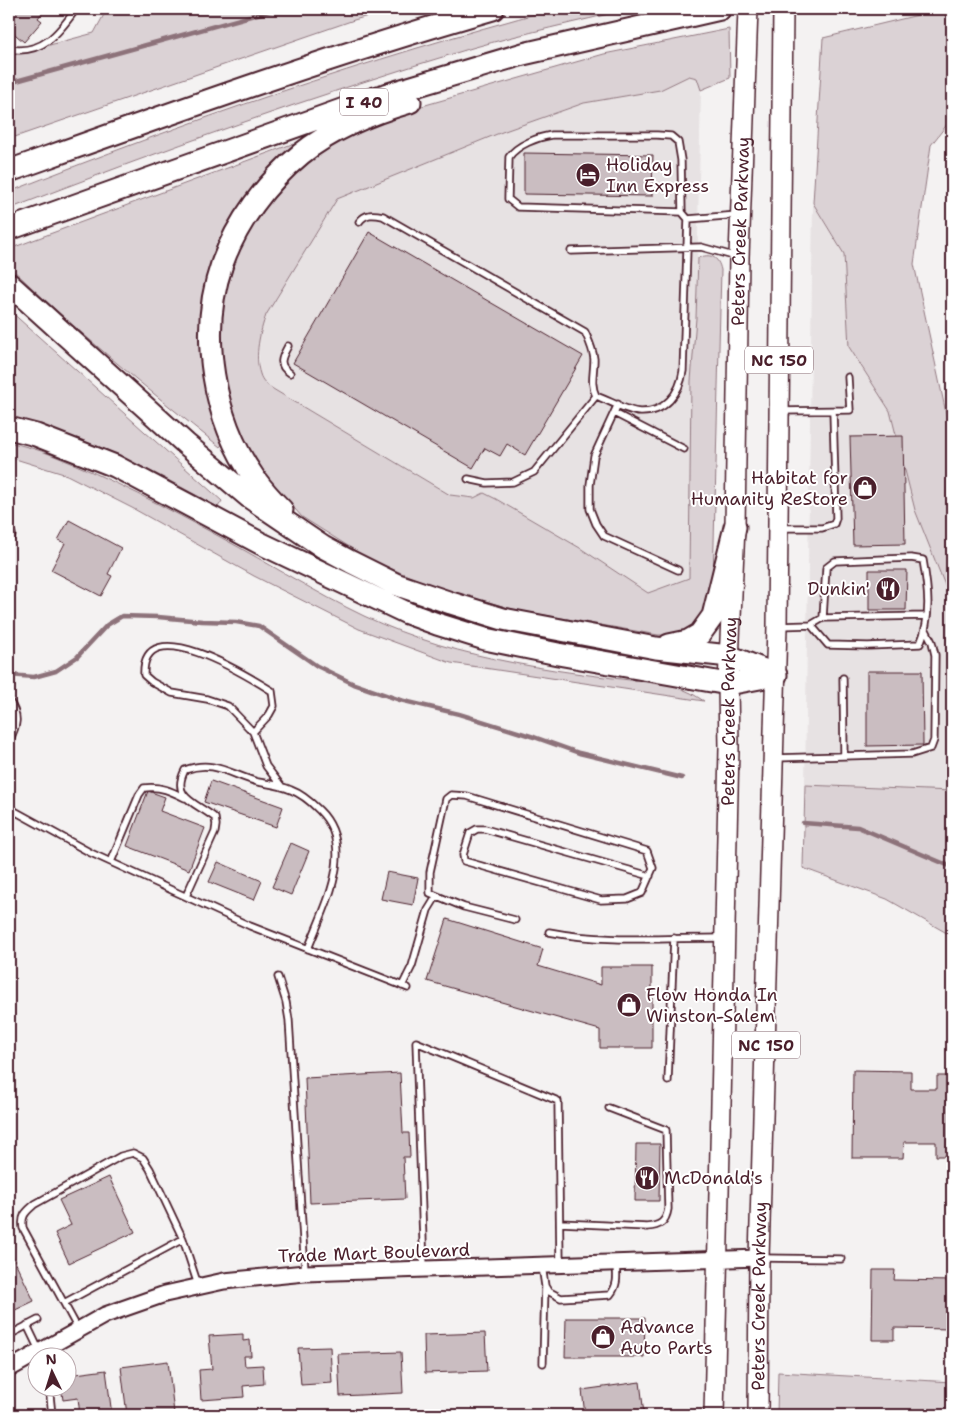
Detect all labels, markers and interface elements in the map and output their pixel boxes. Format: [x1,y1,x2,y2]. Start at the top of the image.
road number: I 40 [340,88,388,115]
street label: Peters Creek Parkway [726,136,755,326]
place label: Holiday Inn Express [606,153,709,198]
hotel icon: Holiday Inn Express [575,162,601,188]
road number: NC 150 [745,346,813,374]
place label: Habitat for Humanity ReStore [691,466,848,511]
shop icon: Habitat for Humanity ReStore [852,475,878,501]
restaurant icon: Dunkin' [875,576,901,602]
place label: Dunkin' [807,577,870,601]
street label: Peters Creek Parkway [716,616,743,806]
place label: Flow Honda In Winston-Salem [646,983,777,1028]
shop icon: Flow Honda In Winston-Salem [616,992,642,1018]
road number: NC 150 [732,1032,800,1058]
restaurant icon: McDonald's [634,1165,660,1191]
place label: McDonald's [664,1166,763,1190]
street label: Peters Creek Parkway [746,1201,773,1391]
street label: Trade Mart Boulevard [278,1238,470,1268]
place label: Advance Auto Parts [620,1315,713,1360]
shop icon: Advance Auto Parts [590,1324,616,1350]
north arrow [28,1346,78,1396]
text: N [45,1350,57,1368]

